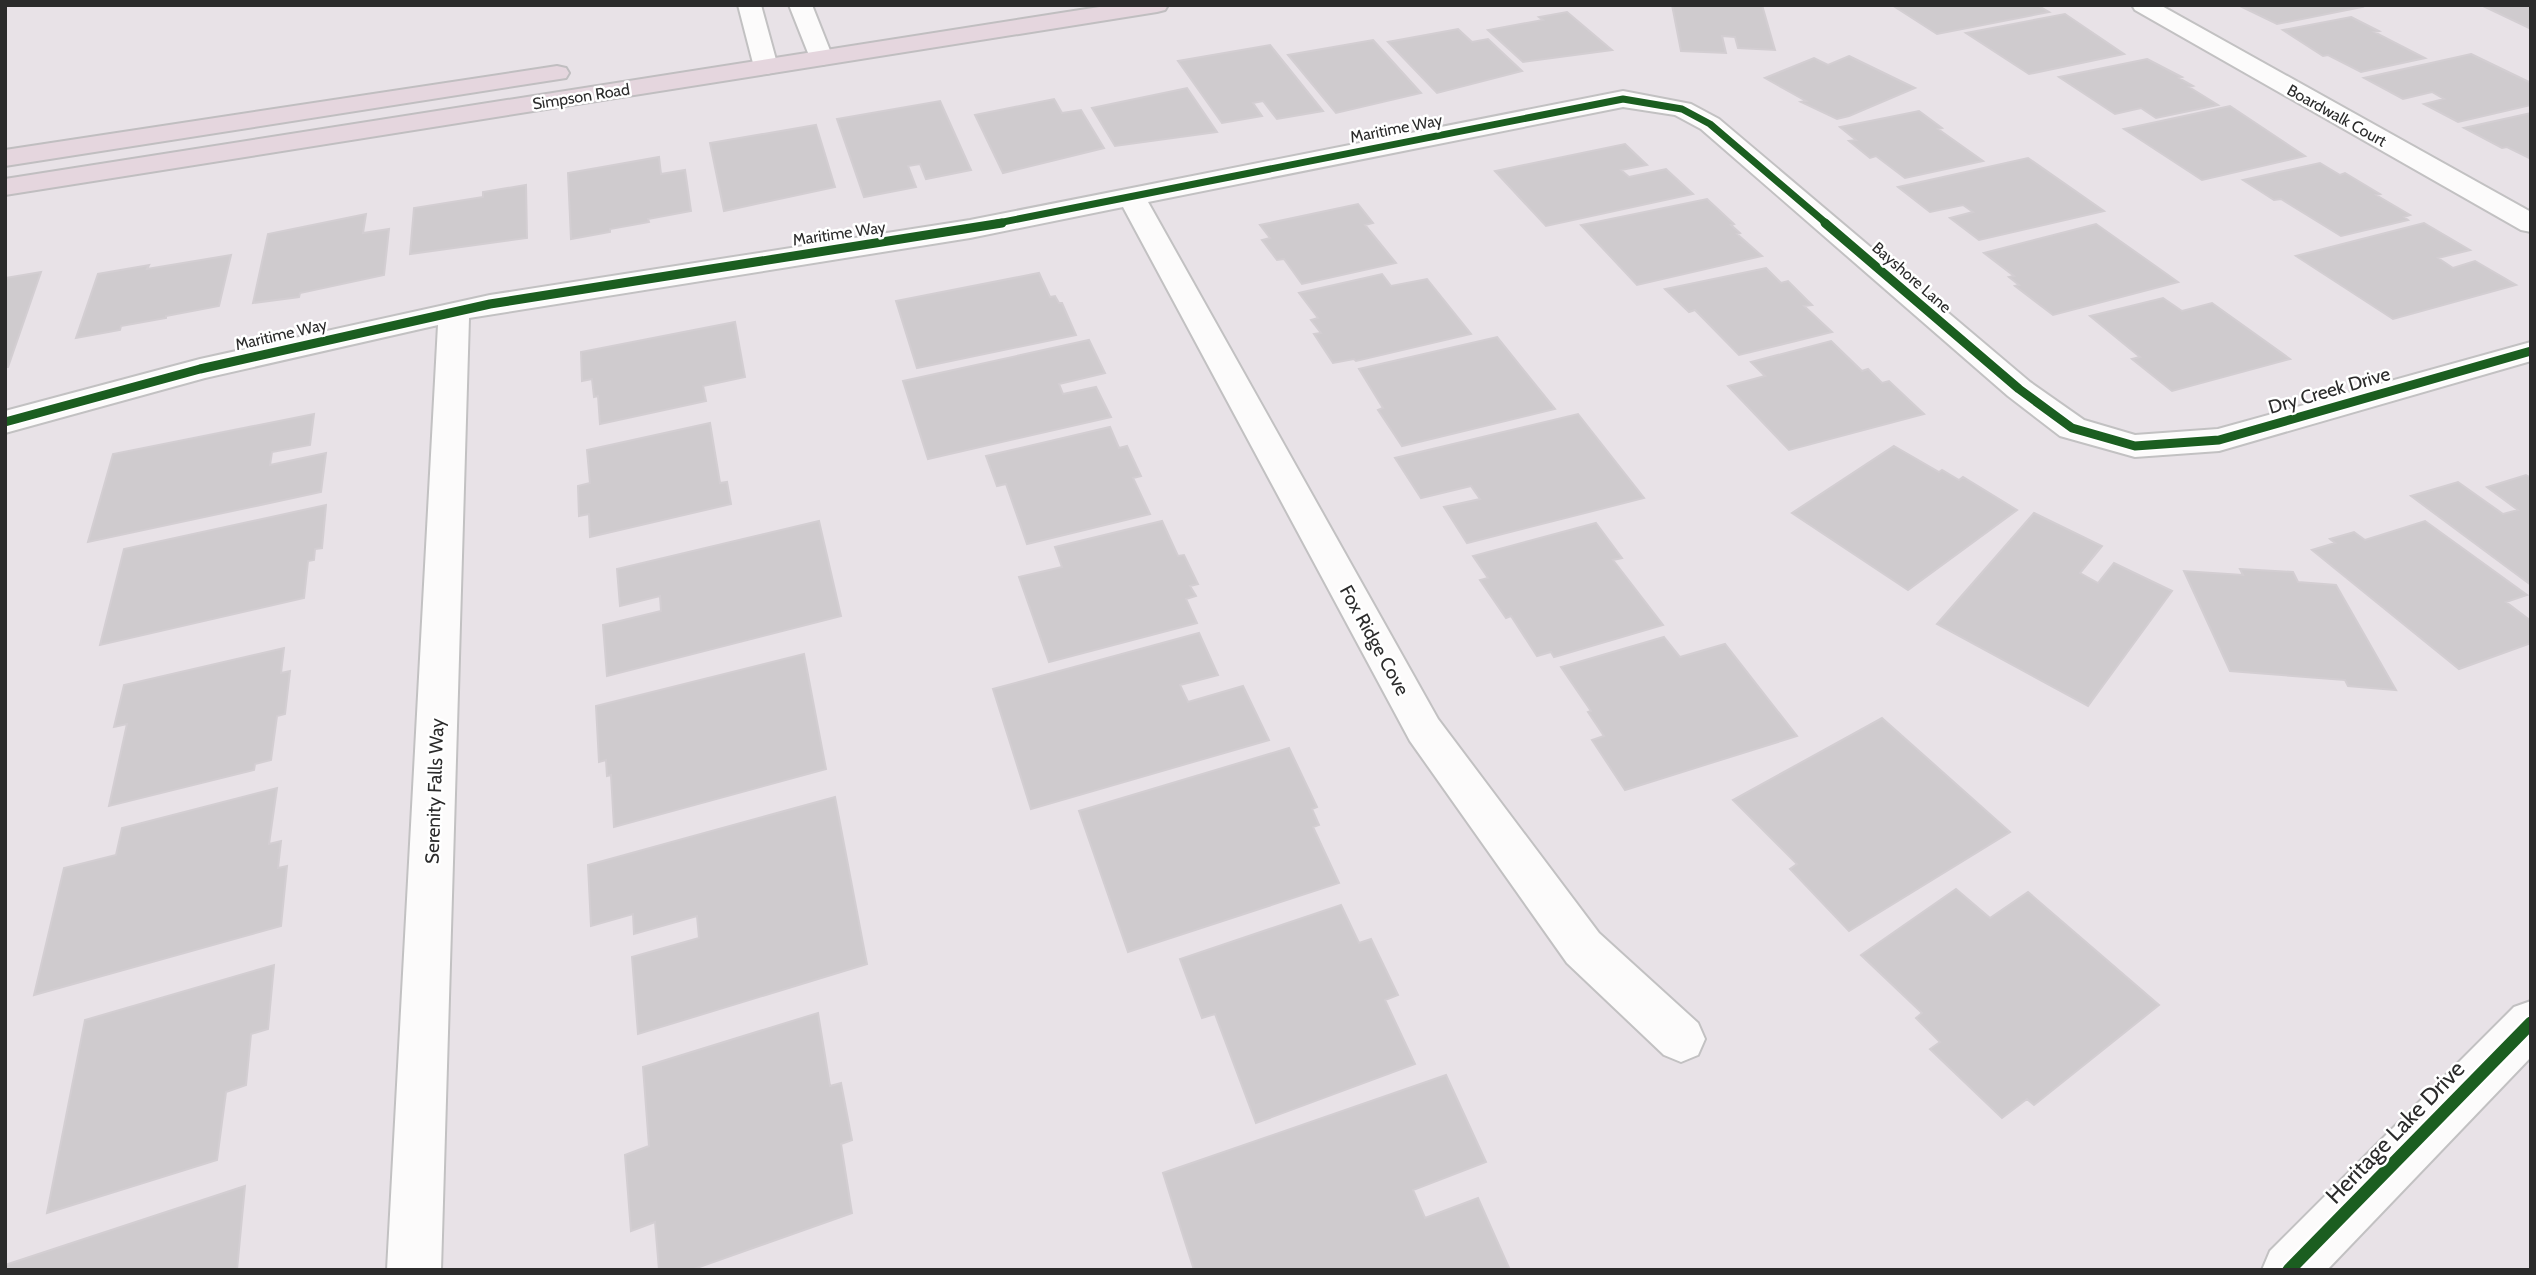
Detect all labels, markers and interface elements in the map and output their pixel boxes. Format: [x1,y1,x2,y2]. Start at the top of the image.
street label: Simpson Road [531,79,631,114]
street label: Boardwalk Court [2284,80,2390,151]
street label: Maritime Way [1348,110,1444,147]
street label: Maritime Way [791,218,887,249]
street label: Bayshore Lane [1868,238,1955,317]
street label: Maritime Way [233,315,329,354]
street label: Dry Creek Drive [2266,362,2393,419]
street label: Fox Ridge Cove [1335,581,1414,700]
street label: Serenity Falls Way [420,717,449,864]
street label: Heritage Lake Drive [2320,1055,2470,1209]

